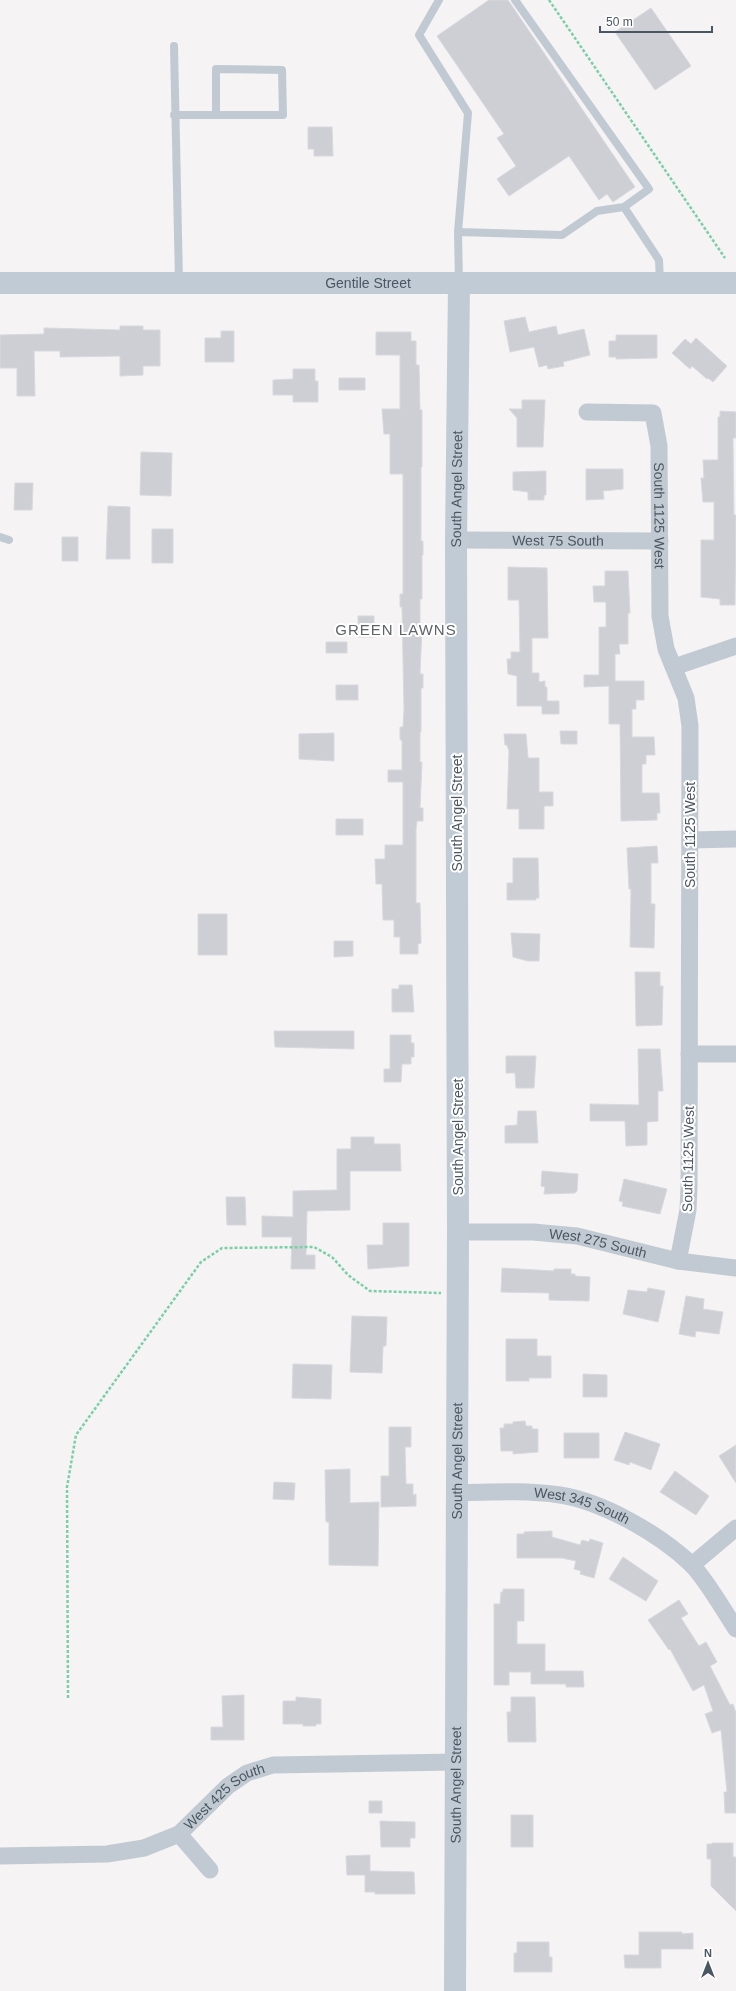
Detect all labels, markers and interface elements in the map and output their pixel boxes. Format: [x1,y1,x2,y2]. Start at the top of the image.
scale bar [600,8,712,34]
text: 50 m [606,15,633,29]
street label: Gentile Street [325,275,411,291]
street label: South Angel Street [448,430,465,547]
street label: South 1125 West [651,462,668,569]
street label: West 75 South [512,532,604,549]
district label: GREEN LAWNS [335,621,457,638]
street label: South Angel Street [449,755,465,871]
street label: South 1125 West [682,782,698,888]
street label: South Angel Street [450,1079,466,1195]
street label: South 1125 West [679,1106,697,1212]
street label: West 275 South [548,1226,648,1261]
street label: South Angel Street [449,1402,465,1519]
street label: West 345 South [534,1484,632,1527]
street label: South Angel Street [448,1726,464,1843]
street label: West 425 South [181,1760,266,1833]
north arrow [688,1943,728,1983]
text: N [704,1947,712,1959]

